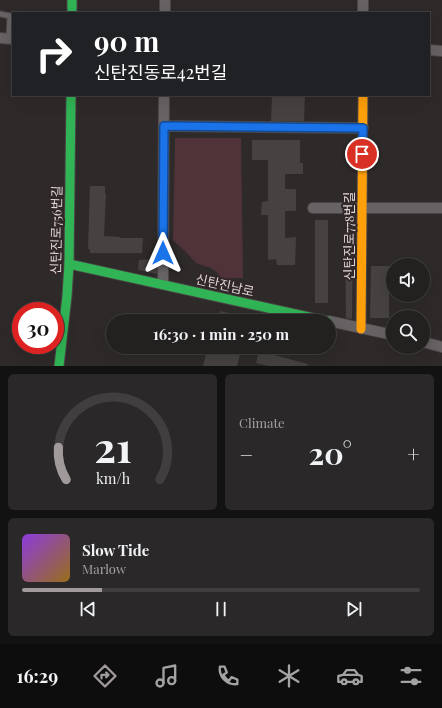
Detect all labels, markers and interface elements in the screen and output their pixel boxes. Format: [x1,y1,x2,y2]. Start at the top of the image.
text: 90 m [94,22,159,59]
icon: right [28,28,80,80]
text: 신탄진동로42번길 [94,60,227,84]
pin [345,137,379,171]
icon: arrive [351,143,373,165]
street label: 신탄진로756번길 [46,185,65,275]
street label: 신탄진로778번길 [340,191,357,281]
position arrow [142,232,184,274]
map controls [386,258,430,354]
button: sound [386,258,430,302]
street label: 신탄진남로 [194,270,256,300]
speed limit sign: 30 [12,302,64,354]
button: search [386,310,430,354]
text: 16:30 · 1 min · 250 m [153,324,289,344]
text: Climate [239,414,285,431]
text: 21 [94,418,131,473]
text: 20° [309,433,352,473]
text: − [239,439,253,469]
text: + [407,439,420,469]
text: km/h [95,469,130,488]
text: Slow Tide [82,540,149,560]
text: Marlow [82,560,126,577]
icon: previous [77,598,99,620]
icon: pause [210,598,232,620]
icon: next [343,598,365,620]
icon: directions [91,662,119,690]
icon: music [153,662,181,690]
icon: phone [214,662,242,690]
icon: climate [275,662,303,690]
icon: car [336,662,364,690]
icon: filters [397,662,425,690]
text: 16:29 [17,664,58,688]

